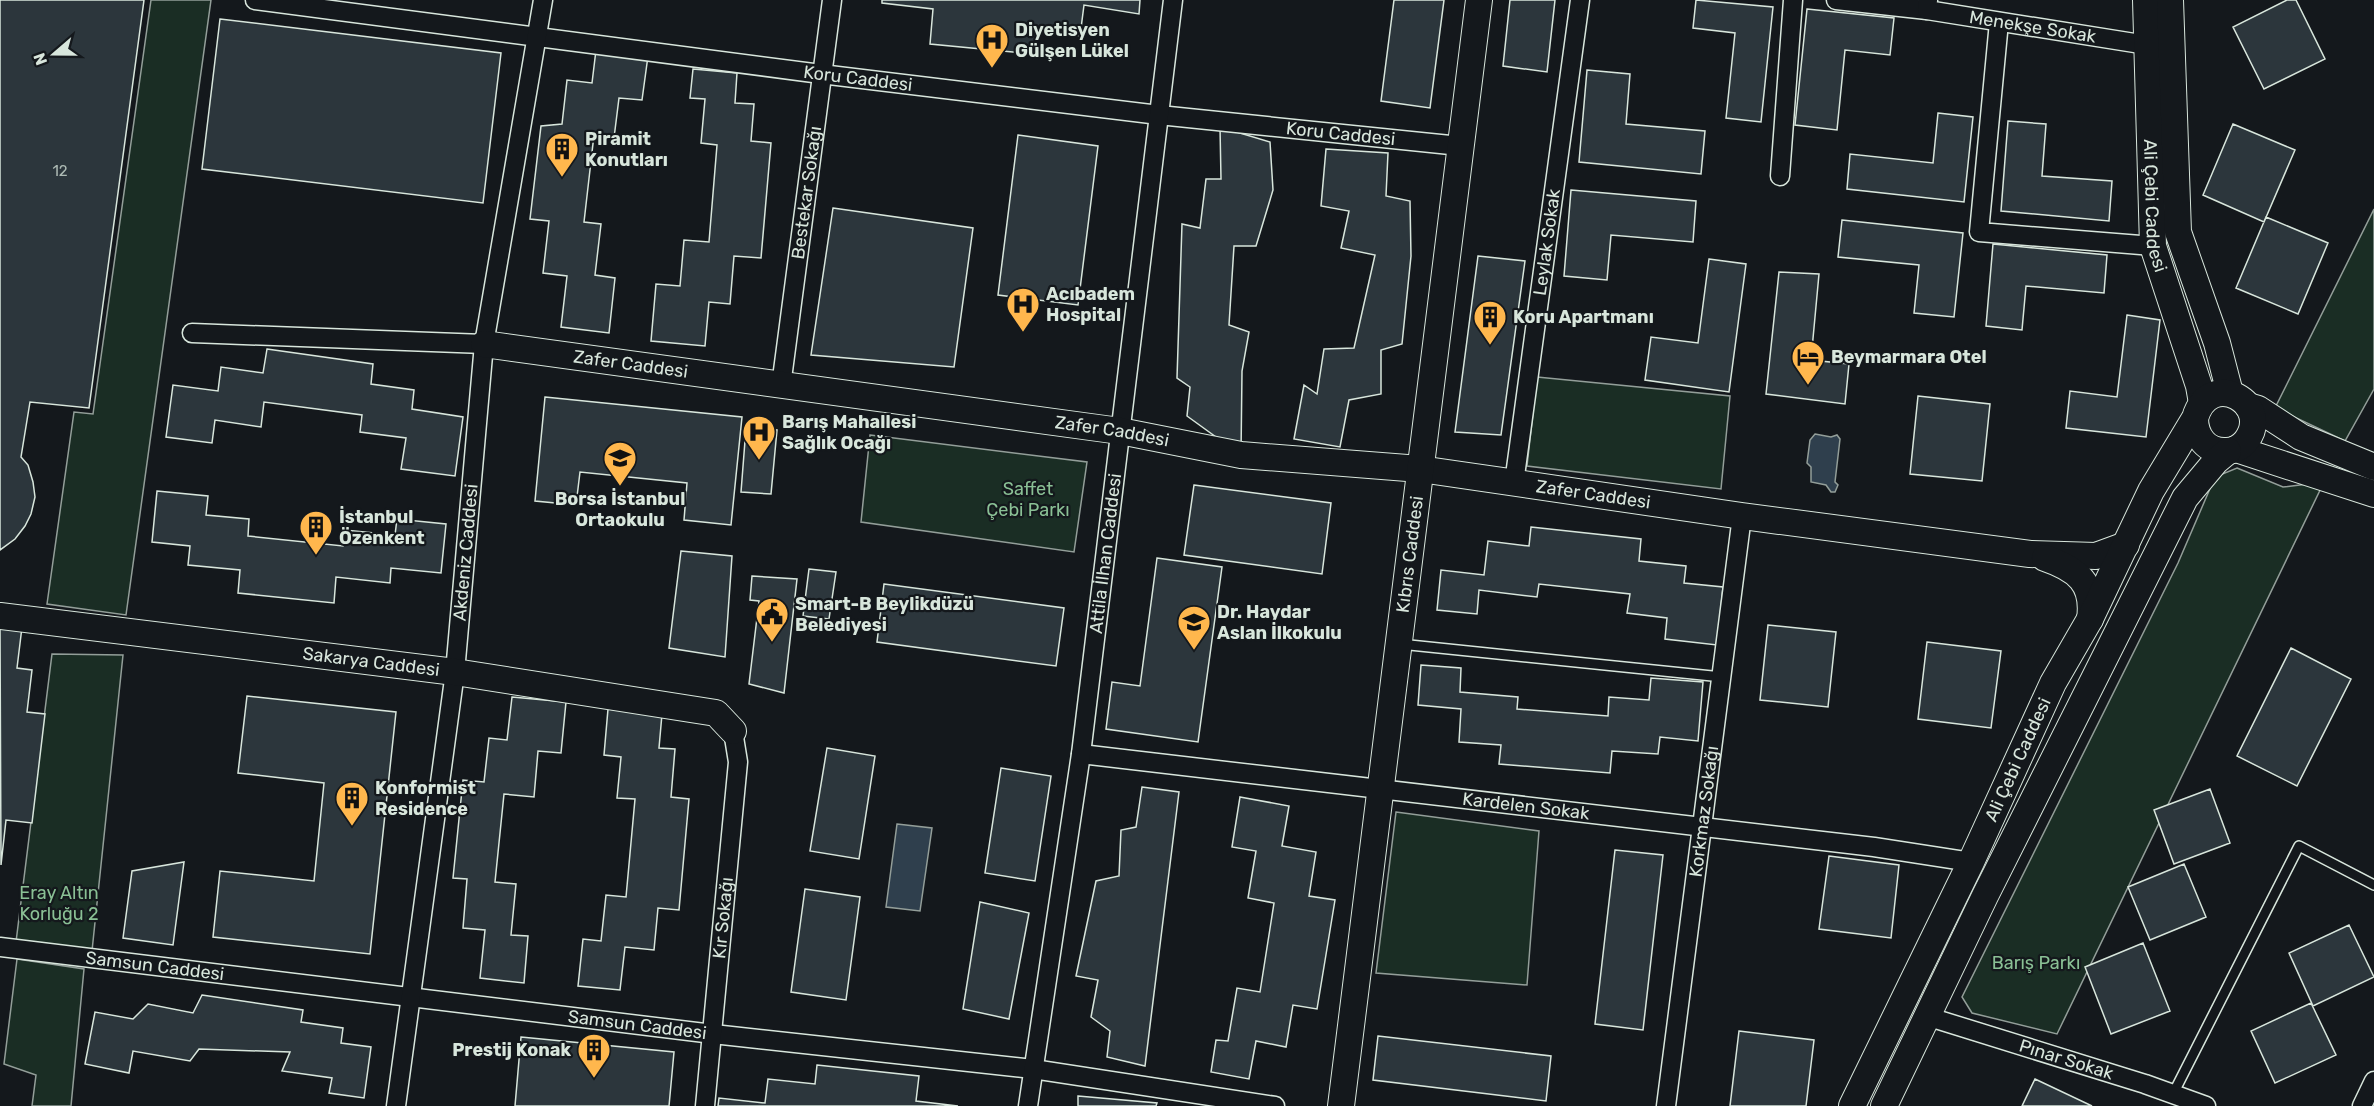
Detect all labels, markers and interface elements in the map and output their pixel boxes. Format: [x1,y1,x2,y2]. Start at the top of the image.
street label: Menekşe Sokak [1968,6,2098,48]
place label: Diyetisyen Gülşen Lükel [1015,19,1129,62]
hospital icon: Diyetisyen Gülşen Lükel [974,22,1010,69]
north arrow [24,24,84,84]
text: N [29,50,51,68]
street label: Koru Caddesi [802,61,914,96]
street label: Koru Caddesi [1285,117,1396,150]
street label: Bestekar Sokağı [787,125,826,261]
place label: Piramit Konutları [585,128,668,171]
building icon: Piramit Konutları [544,131,580,178]
street label: Ali Çebi Caddesi [2139,139,2172,275]
house number: 12 [52,162,68,180]
street label: Leylak Sokak [1529,187,1565,297]
place label: Acıbadem Hospital [1046,283,1135,326]
hospital icon: Acıbadem Hospital [1005,286,1041,333]
building icon: Koru Apartmanı [1472,299,1508,346]
place label: Koru Apartmanı [1513,306,1654,328]
hotel icon: Beymarmara Otel [1790,339,1826,386]
street label: Zafer Caddesi [572,345,689,383]
place label: Beymarmara Otel [1831,346,1987,368]
place label: Barış Mahallesi Sağlık Ocağı [782,411,916,454]
street label: Zafer Caddesi [1053,411,1171,451]
hospital icon: Barış Mahallesi Sağlık Ocağı [741,414,777,461]
school or university icon: Borsa İstanbul Ortaokulu [602,440,638,487]
street label: Attila İlhan Caddesi [1085,472,1126,635]
street label: Zafer Caddesi [1535,475,1652,514]
park label: Saffet Çebi Parkı [986,478,1070,521]
street label: Akdeniz Caddesi [449,483,483,622]
place label: Borsa İstanbul Ortaokulu [555,488,685,531]
street label: Kıbrıs Caddesi [1392,495,1428,614]
place label: İstanbul Özenkent [339,506,425,549]
building icon: İstanbul Özenkent [298,509,334,556]
place label: Smart-B Beylikdüzü Belediyesi [795,593,974,636]
public building icon: Smart-B Beylikdüzü Belediyesi [754,596,790,643]
place label: Dr. Haydar Aslan İlkokulu [1217,601,1342,644]
school or university icon: Dr. Haydar Aslan İlkokulu [1176,604,1212,651]
street label: Sakarya Caddesi [301,642,441,681]
street label: Ali Çebi Caddesi [1980,694,2056,825]
street label: Korkmaz Sokağı [1685,745,1723,878]
place label: Konformist Residence [375,777,476,820]
building icon: Konformist Residence [334,780,370,827]
street label: Kardelen Sokak [1461,788,1591,825]
street label: Kır Sokağı [708,876,738,960]
park label: Eray Altın Korluğu 2 [19,882,99,925]
street label: Samsun Caddesi [84,947,225,985]
park label: Barış Parkı [1992,952,2080,974]
street label: Samsun Caddesi [567,1005,708,1044]
building icon: Prestij Konak [576,1032,612,1079]
street label: Pınar Sokak [2017,1035,2117,1085]
place label: Prestij Konak [452,1039,571,1061]

